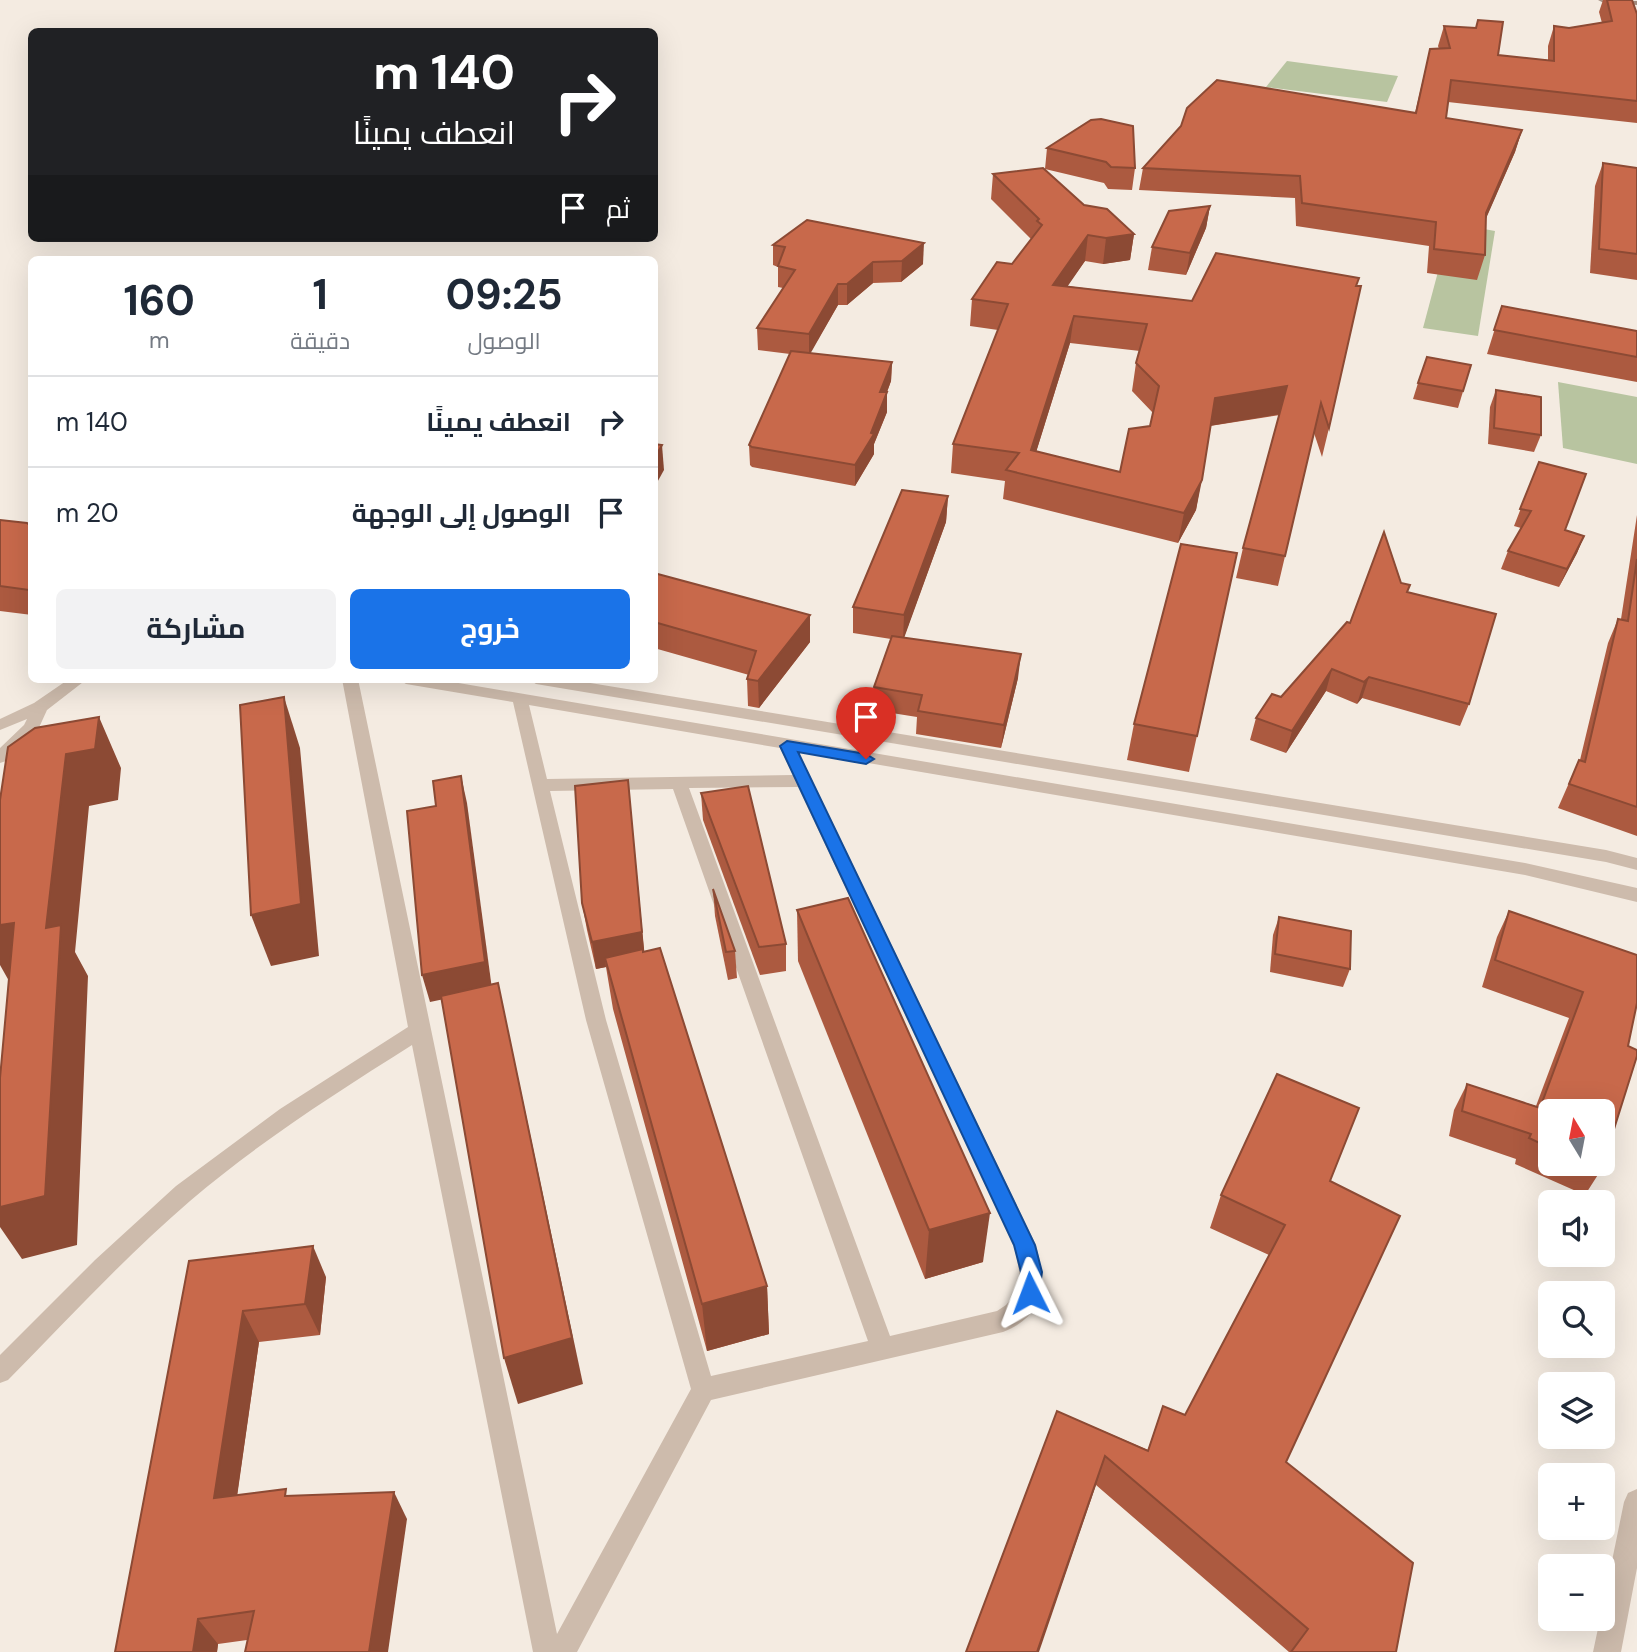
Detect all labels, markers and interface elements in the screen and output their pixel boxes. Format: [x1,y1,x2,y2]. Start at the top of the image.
text: 140 m [373,40,515,104]
icon: right [539,56,630,147]
text: انعطف يمينًا [353,112,515,154]
icon: arrive [554,189,592,227]
text: ثم [606,192,630,226]
text: 1 [312,267,328,322]
text: 09:25 [445,267,563,322]
text: 160 [123,273,195,328]
text: m [149,325,169,355]
text: دقيقة [290,326,350,356]
text: الوصول [467,326,541,356]
icon: right [592,403,630,441]
text: 140 m [56,405,128,439]
text: انعطف يمينًا [426,405,571,439]
icon: arrive [592,494,630,532]
text: 20 m [56,496,119,530]
text: الوصول إلى الوجهة [352,496,571,530]
button: مشاركة [56,589,336,669]
button: خروج [350,589,630,669]
pin [836,687,896,759]
icon: arrive [847,698,885,736]
north arrow [1538,1099,1615,1176]
map controls [1538,1099,1615,1631]
button: sound [1538,1190,1615,1267]
position arrow [993,1256,1067,1330]
button: search [1538,1281,1615,1358]
button: layers [1538,1372,1615,1449]
button: + [1538,1463,1615,1540]
button: − [1538,1554,1615,1631]

